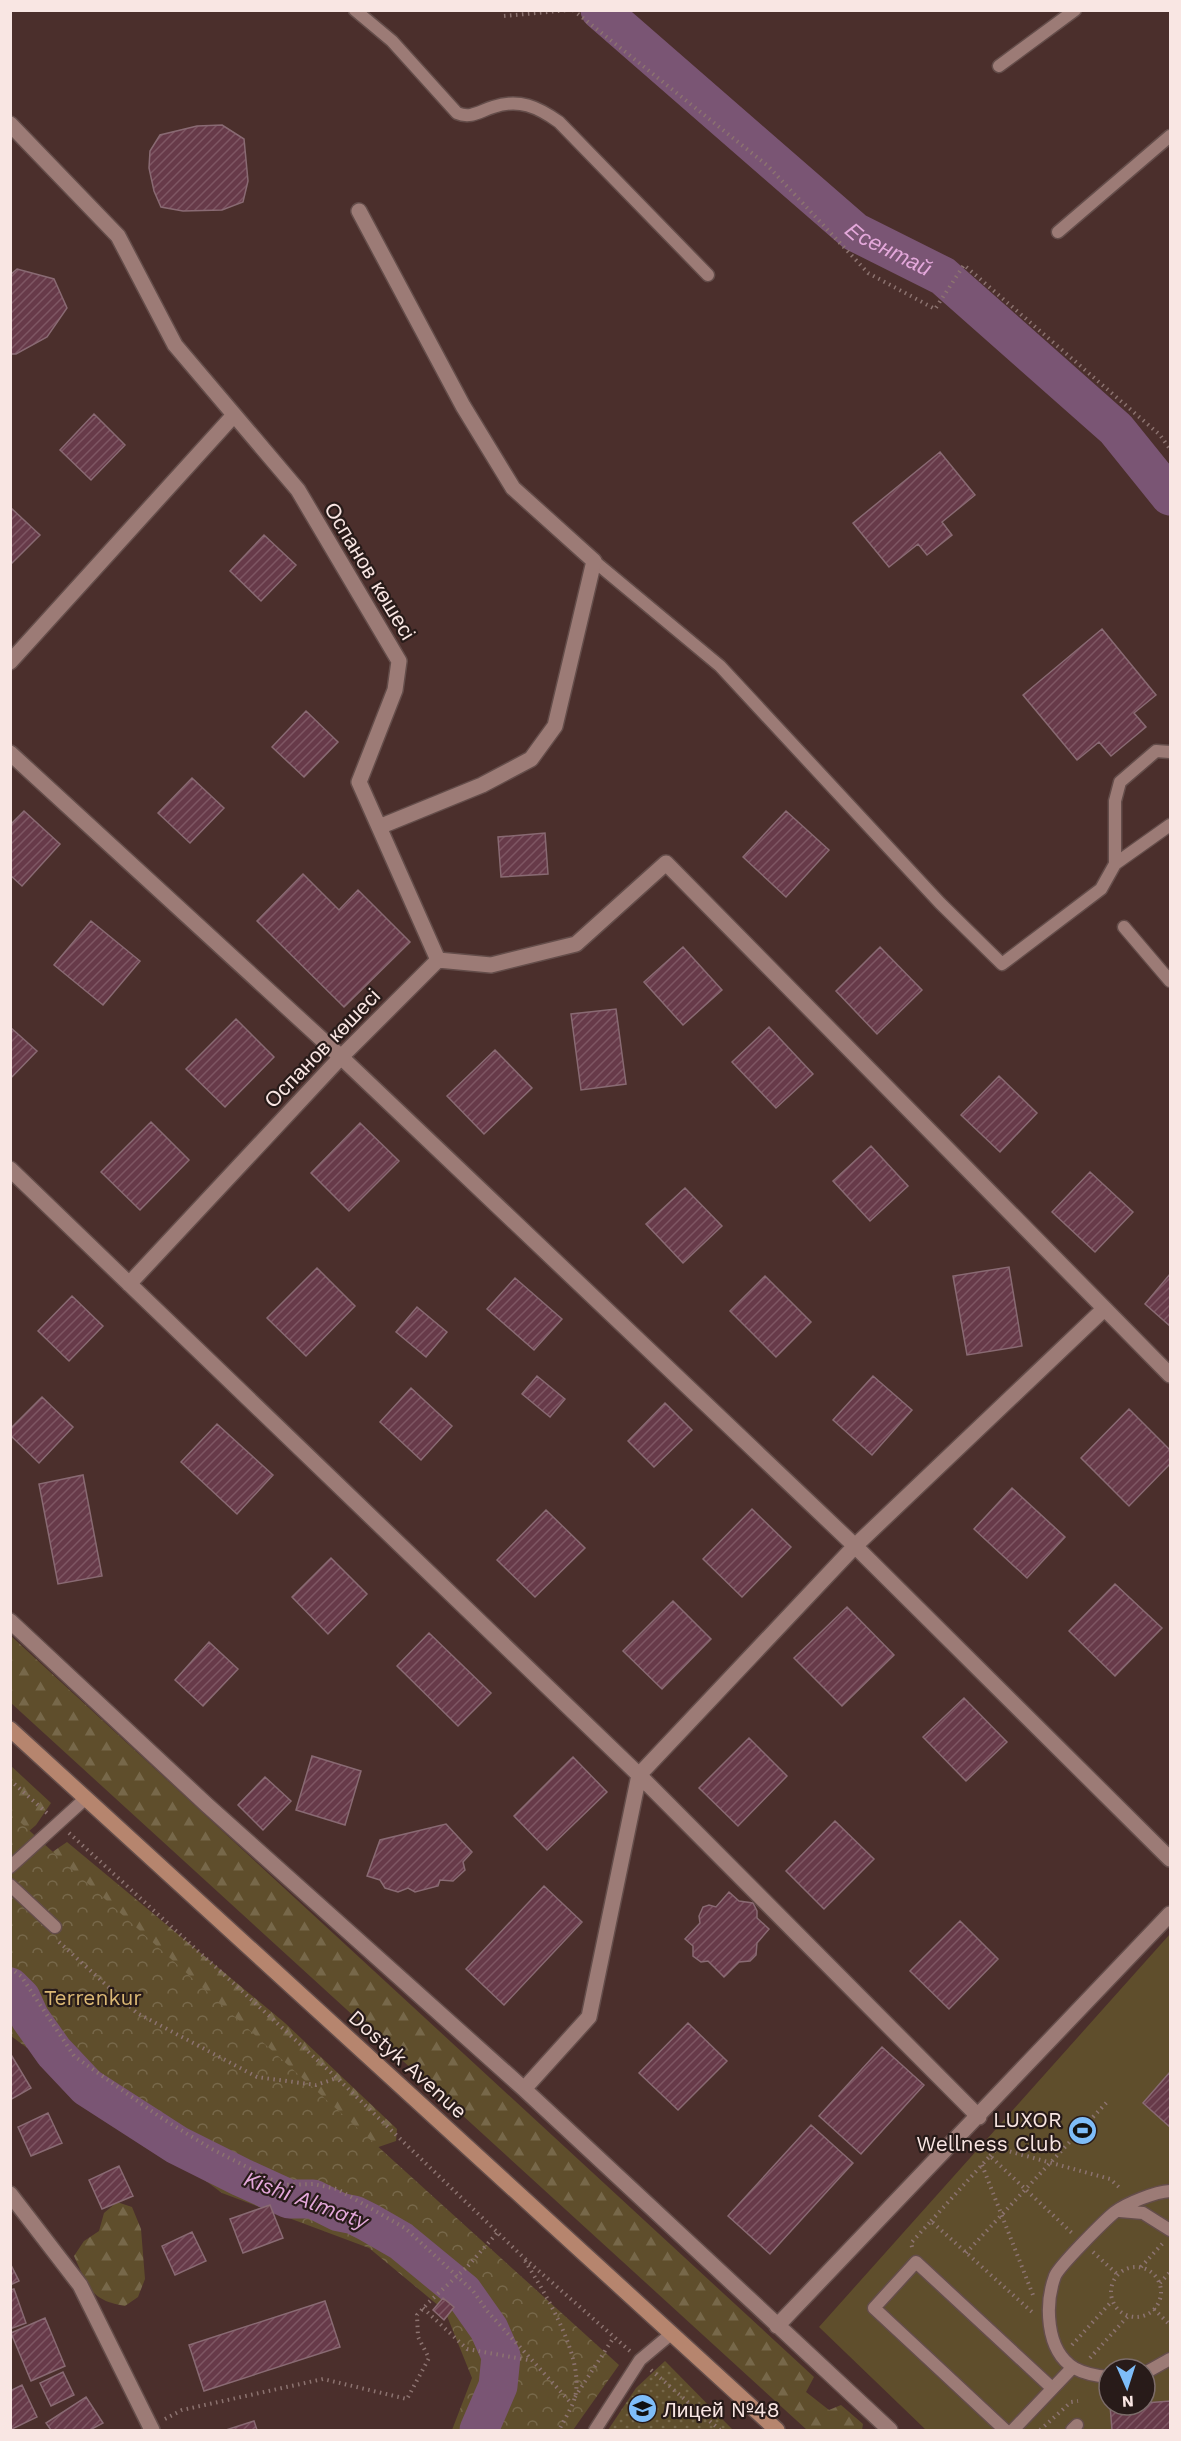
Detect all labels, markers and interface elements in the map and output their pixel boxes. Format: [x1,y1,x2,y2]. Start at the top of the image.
water label: Есентай [840,217,936,281]
street label: Оспанов көшесі [319,498,421,644]
street label: Оспанов көшесі [259,983,385,1113]
park label: Terrenkur [44,1985,142,2010]
street label: Dostyk Avenue [344,2004,472,2124]
place label: LUXOR Wellness Club [916,2107,1062,2156]
sports icon: LUXOR Wellness Club [1067,2115,1099,2147]
water label: Kіshі Almaty [240,2166,373,2235]
north arrow [1097,2357,1157,2417]
text: N [1121,2392,1134,2411]
school or university icon: Лицей №48 [626,2393,658,2425]
place label: Лицей №48 [663,2397,780,2422]

